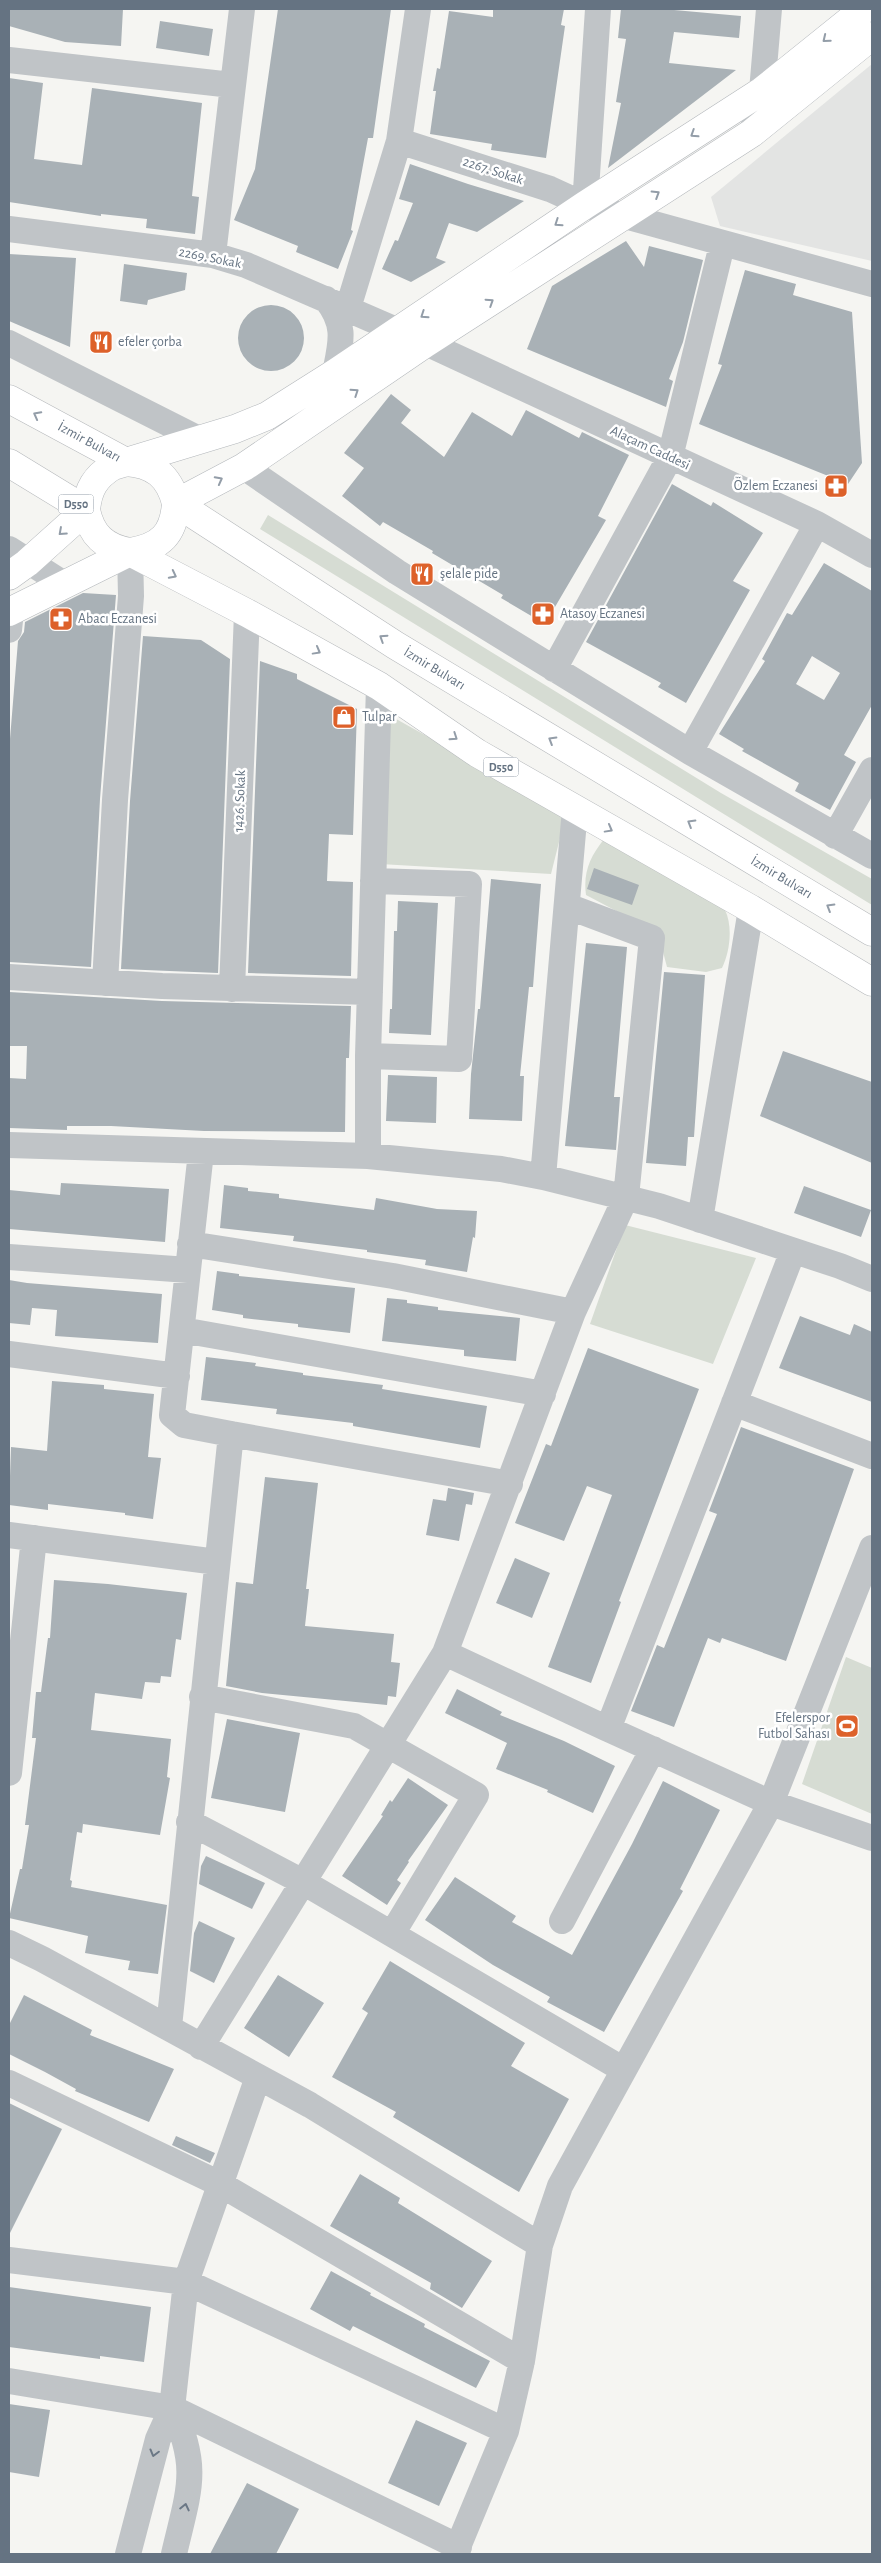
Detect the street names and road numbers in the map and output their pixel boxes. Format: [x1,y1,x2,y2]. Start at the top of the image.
street label: 2267. Sokak [461,155,526,188]
street label: 2269. Sokak [177,245,243,271]
street label: İzmir Bulvarı [55,417,123,465]
street label: Alaçam Caddesi [608,423,692,473]
road number: D550 [58,494,94,514]
street label: İzmir Bulvarı [401,642,468,692]
road number: D550 [484,758,518,776]
street label: 1426. Sokak [232,769,248,832]
street label: İzmir Bulvarı [748,851,815,901]

